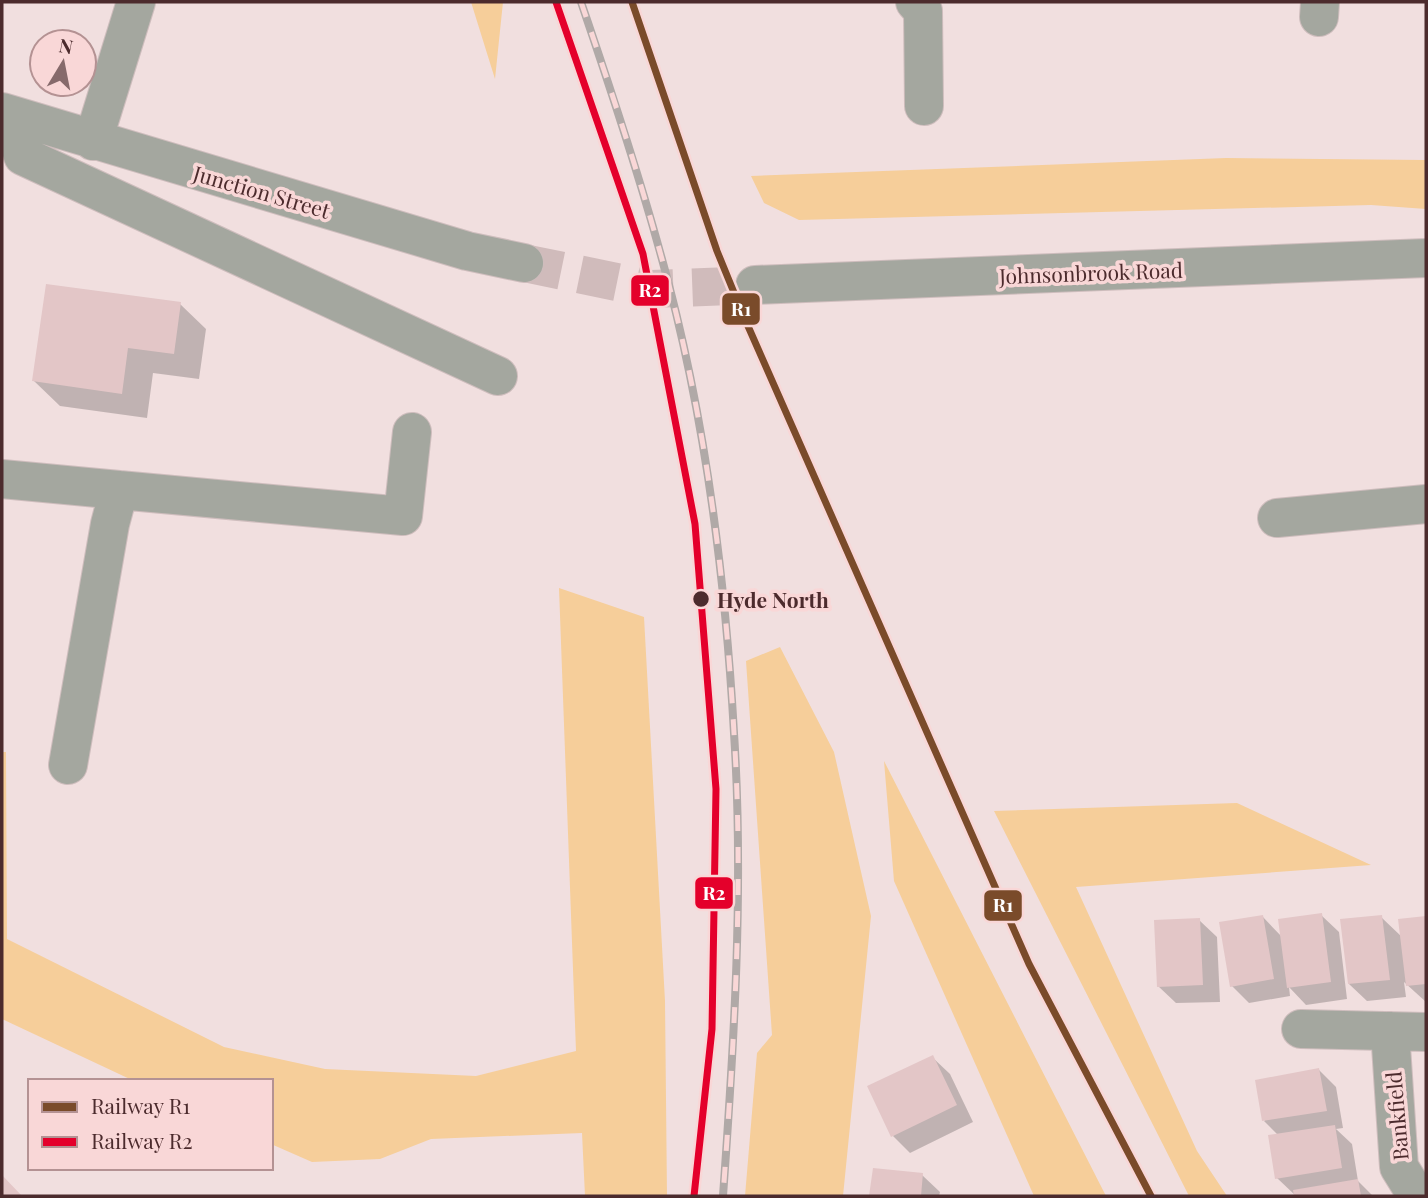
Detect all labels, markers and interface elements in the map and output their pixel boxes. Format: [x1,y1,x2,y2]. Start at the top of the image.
north arrow [28,28,98,98]
text: N [57,31,75,59]
street label: Junction Street [190,158,334,224]
street label: Johnsonbrook Road [998,255,1183,289]
line badge: R2 [630,274,670,307]
text: R2 [638,276,662,302]
line badge: R1 [721,292,761,326]
text: R1 [731,295,751,321]
place label: Hyde North [717,585,829,613]
marker: Hyde North [691,589,711,609]
line badge: R2 [694,876,734,910]
text: R2 [702,879,726,905]
line badge: R1 [983,889,1023,922]
text: R1 [993,891,1013,917]
street label: Bankfield [1378,1070,1414,1162]
legend [28,1079,273,1170]
text: Railway R1 [91,1091,190,1119]
text: Railway R2 [91,1126,193,1154]

